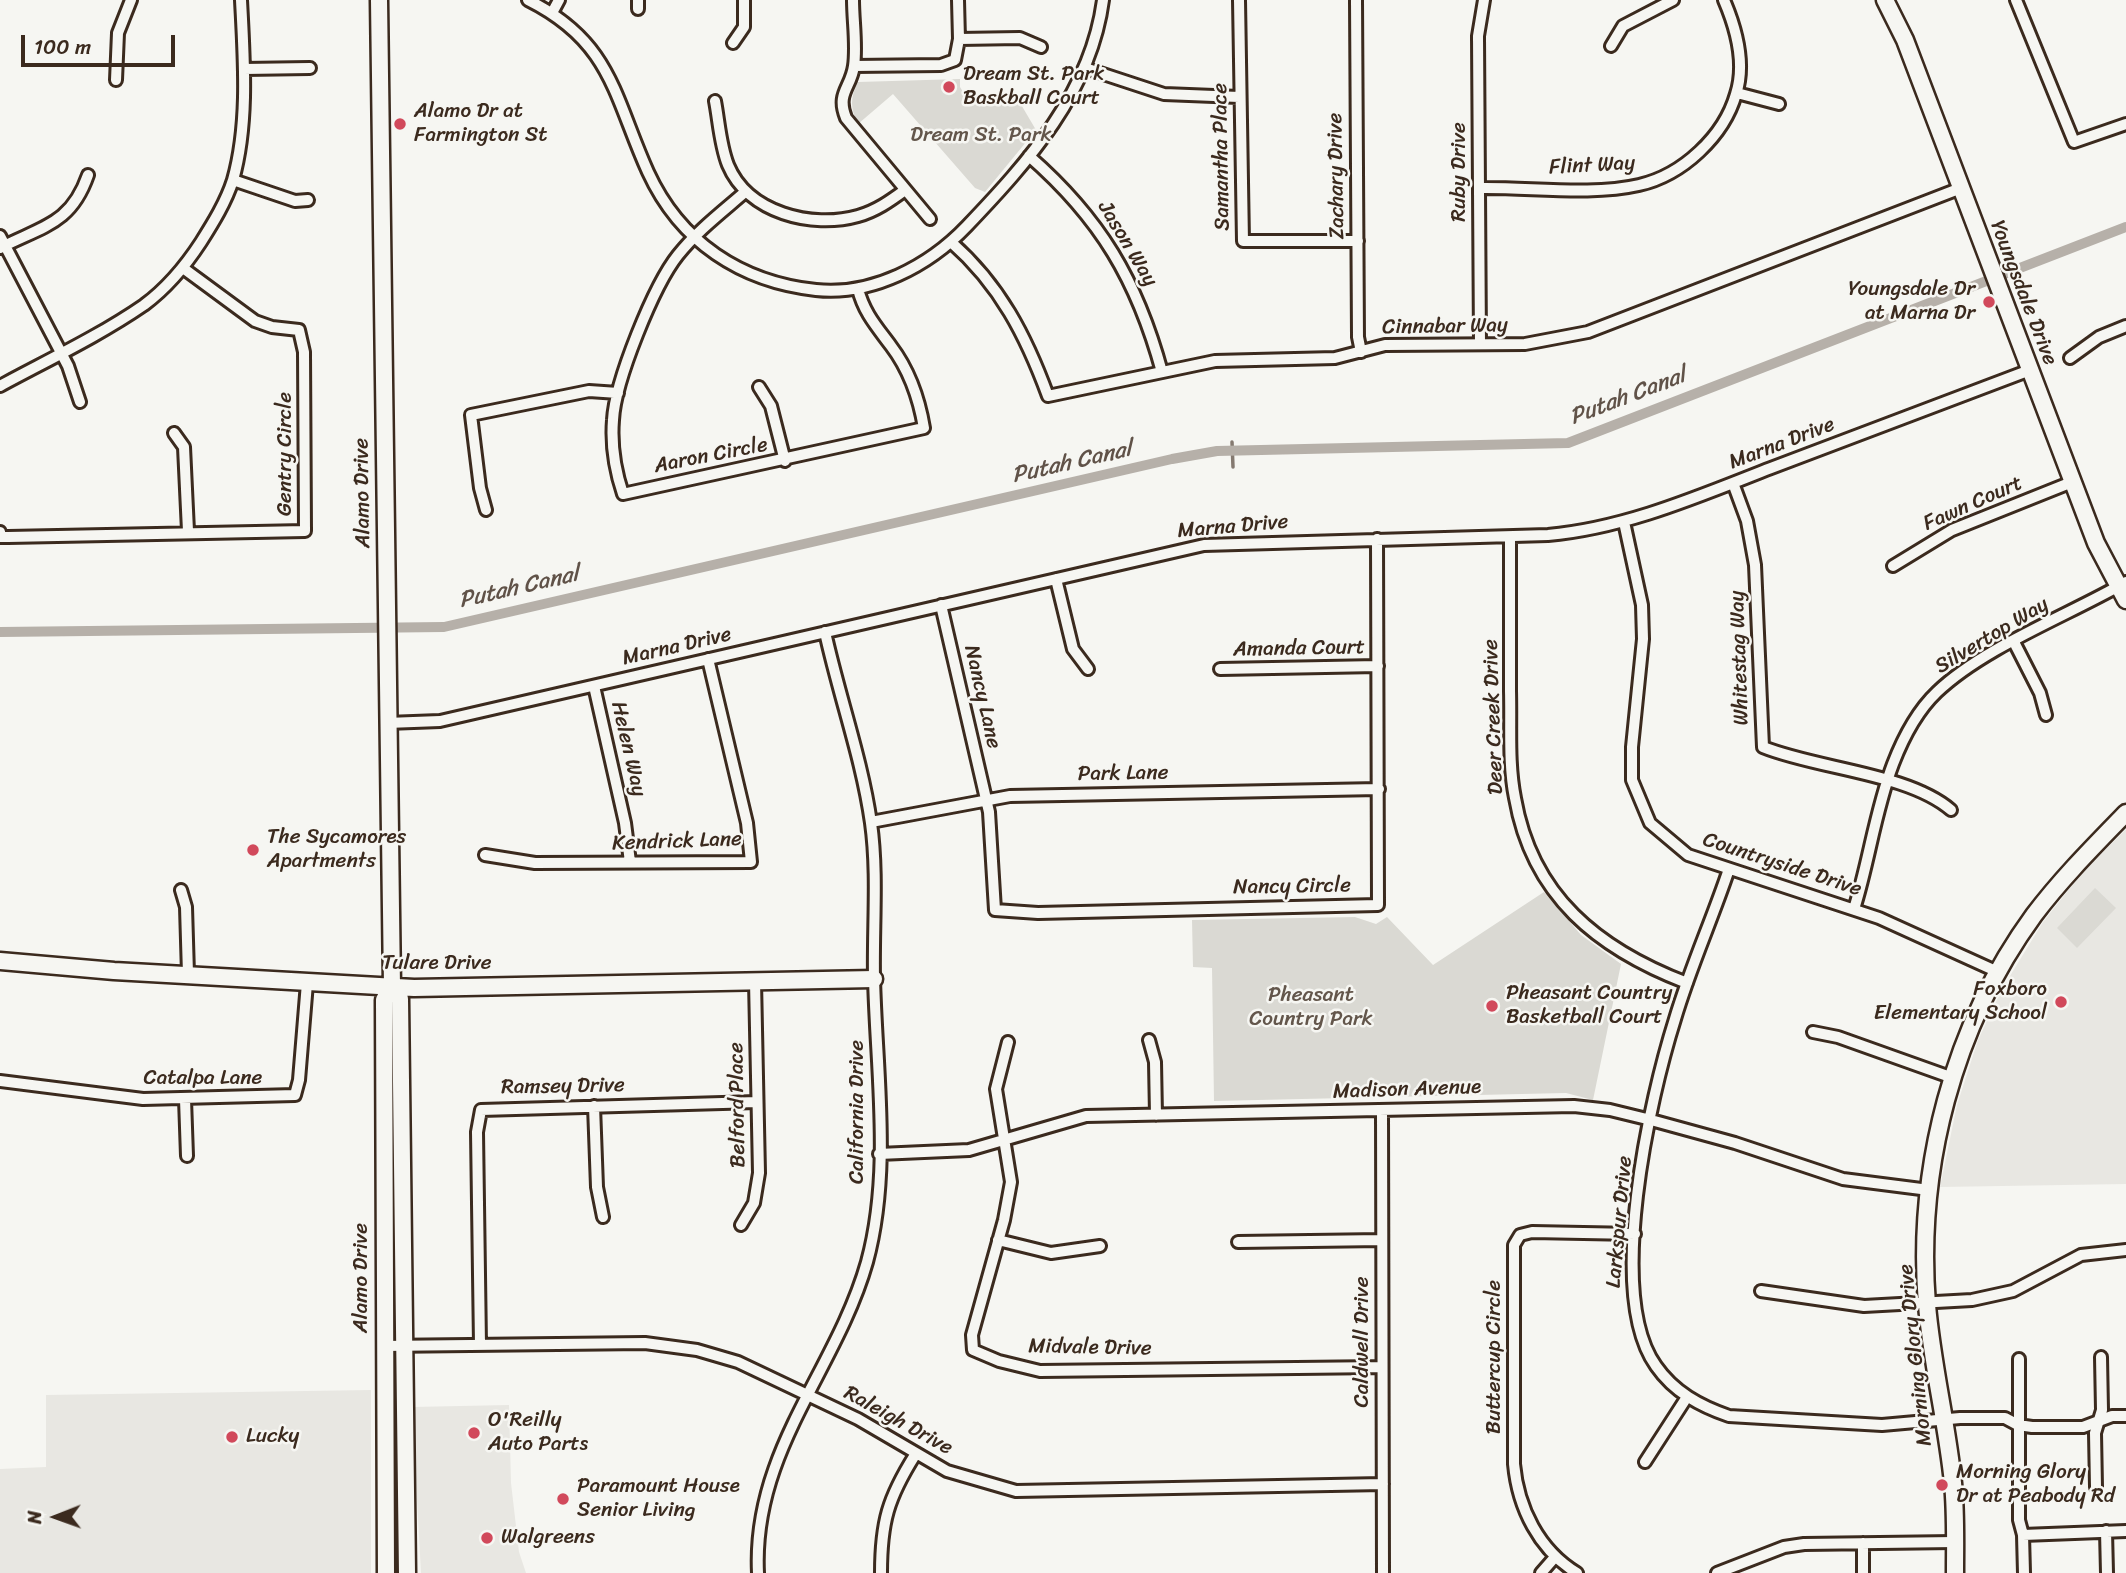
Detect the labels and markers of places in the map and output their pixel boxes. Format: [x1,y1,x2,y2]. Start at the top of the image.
place label: Dream St. Park Baskball Court [963,62,1104,112]
marker: Dream St. Park Baskball Court [941,79,957,95]
place label: Alamo Dr at Farmington St [414,99,547,149]
marker: Alamo Dr at Farmington St [392,116,408,132]
place label: Youngsdale Dr at Marna Dr [1848,277,1975,327]
marker: Youngsdale Dr at Marna Dr [1981,294,1997,310]
place label: The Sycamores Apartments [267,825,406,875]
marker: The Sycamores Apartments [245,842,261,858]
place label: Foxboro Elementary School [1874,977,2047,1027]
place label: Pheasant Country Basketball Court [1506,981,1672,1031]
marker: Foxboro Elementary School [2053,994,2069,1010]
marker: Pheasant Country Basketball Court [1484,998,1500,1014]
place label: O'Reilly Auto Parts [488,1408,588,1458]
place label: Lucky [246,1424,299,1450]
marker: O'Reilly Auto Parts [466,1425,482,1441]
marker: Lucky [224,1429,240,1445]
place label: Morning Glory Dr at Peabody Rd [1956,1460,2115,1510]
place label: Paramount House Senior Living [577,1474,740,1524]
marker: Morning Glory Dr at Peabody Rd [1934,1477,1950,1493]
marker: Paramount House Senior Living [555,1491,571,1507]
place label: Walgreens [501,1525,595,1551]
marker: Walgreens [479,1530,495,1546]

